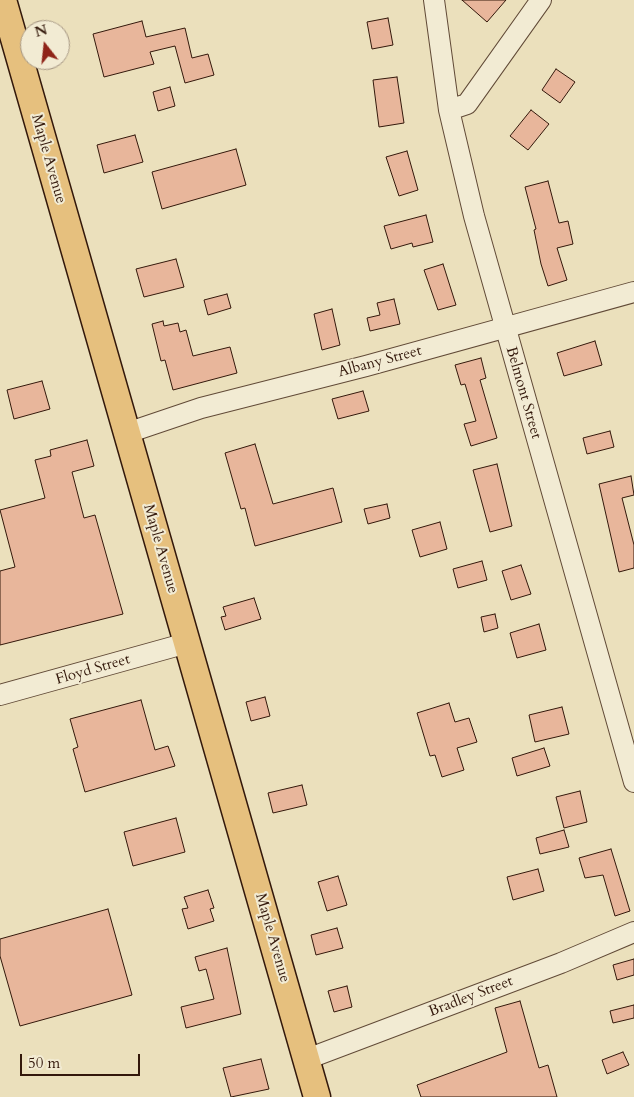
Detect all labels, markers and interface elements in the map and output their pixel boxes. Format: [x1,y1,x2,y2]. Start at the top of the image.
north arrow [20,20,70,70]
text: N [33,20,49,42]
street label: Maple Avenue [27,112,69,206]
street label: Albany Street [336,342,424,382]
street label: Belmont Street [501,345,545,441]
street label: Maple Avenue [139,502,181,596]
street label: Floyd Street [54,651,132,689]
street label: Maple Avenue [251,891,293,985]
street label: Bradley Street [426,973,516,1021]
scale bar [22,1044,142,1076]
text: 50 m [28,1053,60,1073]

